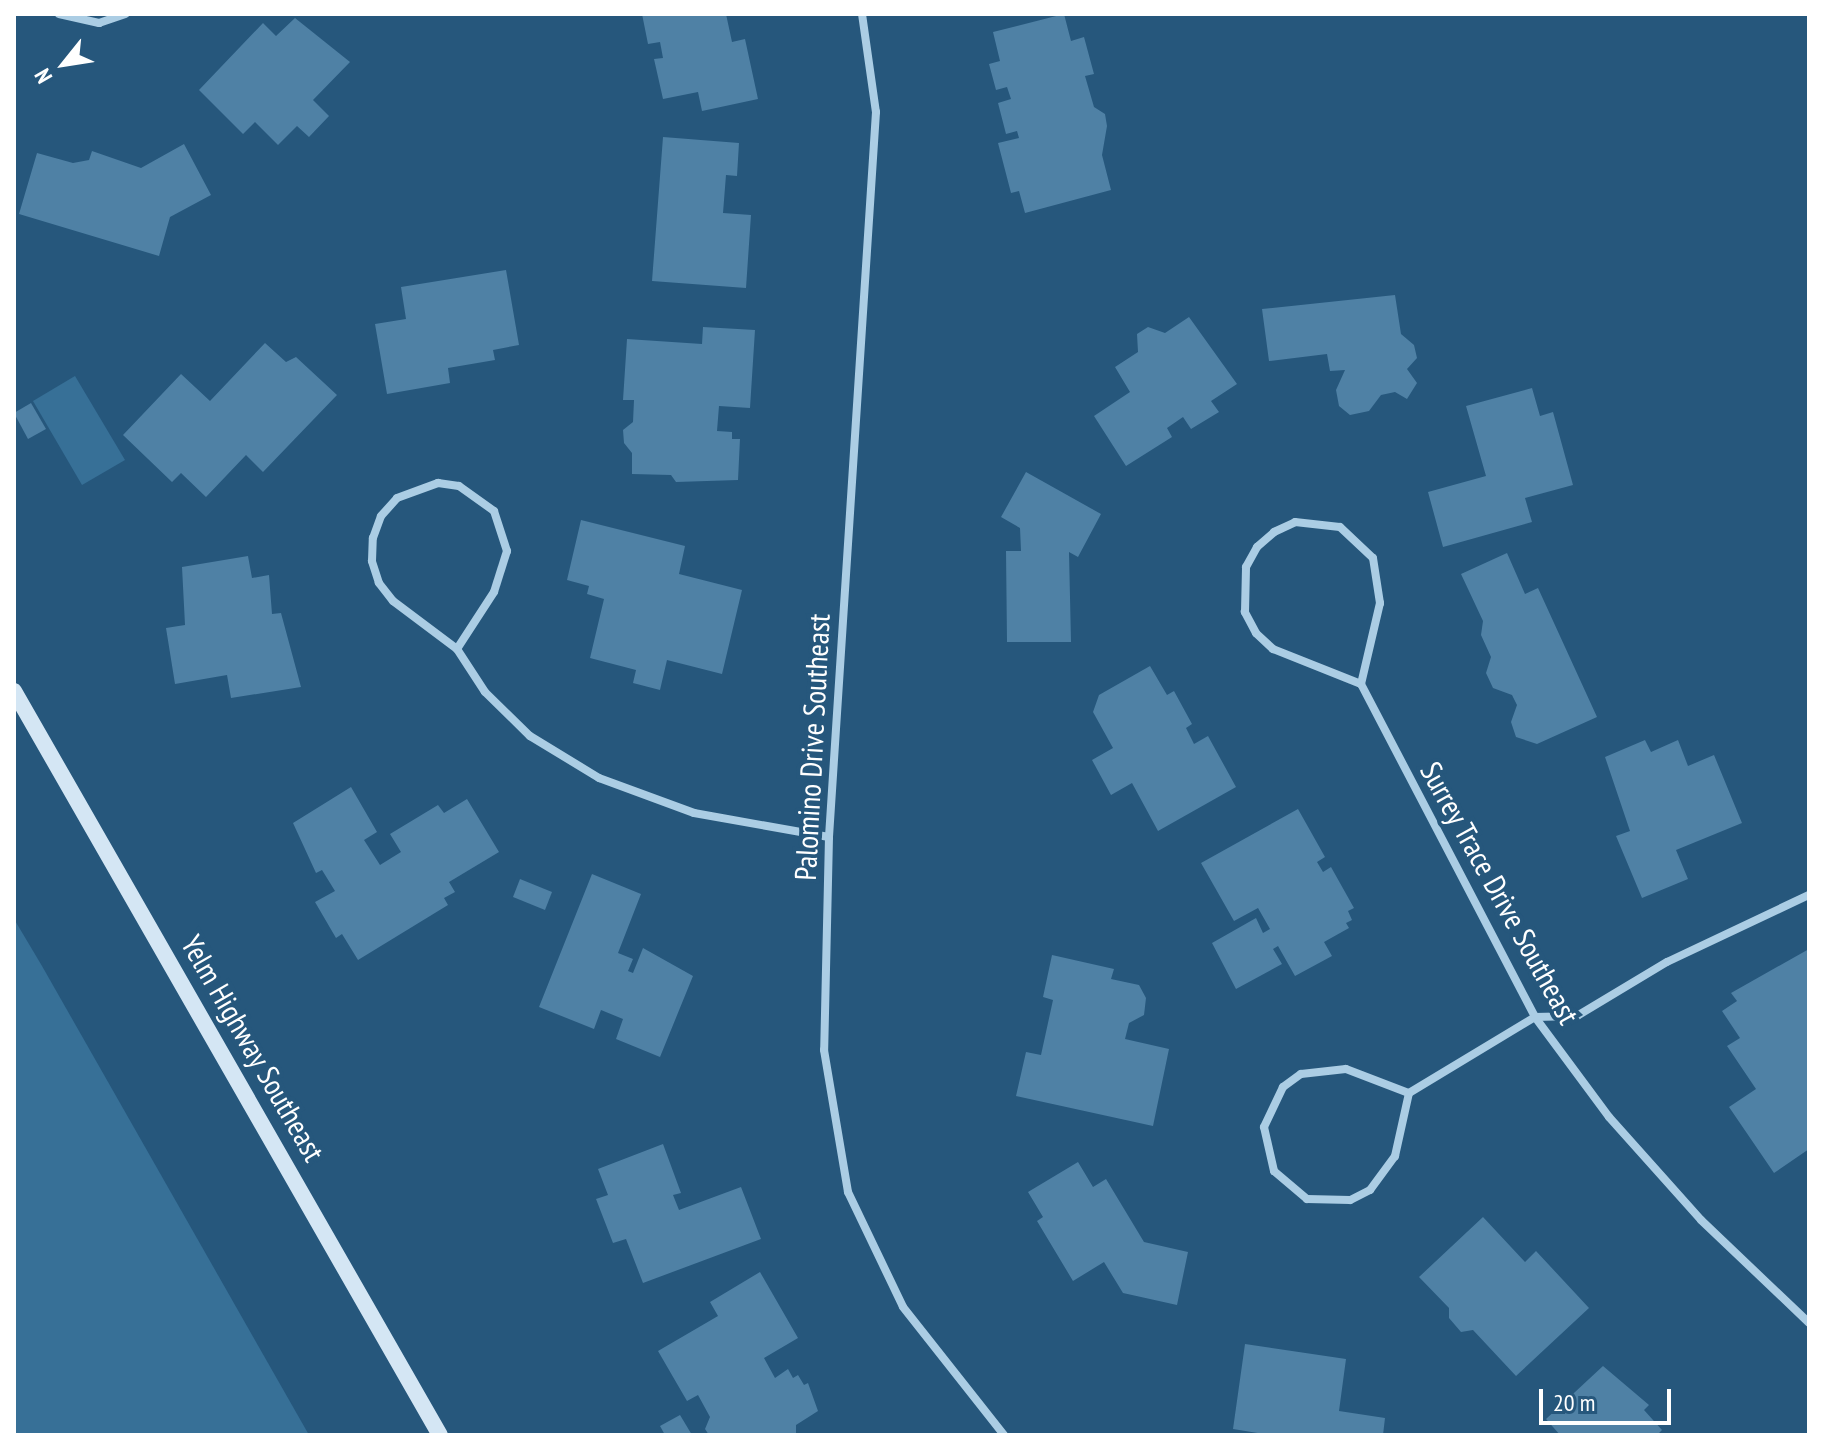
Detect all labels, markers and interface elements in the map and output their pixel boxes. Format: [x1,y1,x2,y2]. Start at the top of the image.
north arrow [24,24,104,104]
text: N [28,64,58,88]
street label: Palomino Drive Southeast [787,613,837,881]
street label: Surrey Trace Drive Southeast [1413,755,1587,1031]
street label: Yelm Highway Southeast [173,928,333,1168]
scale bar [1543,1373,1675,1423]
text: 20 m [1553,1387,1595,1418]

